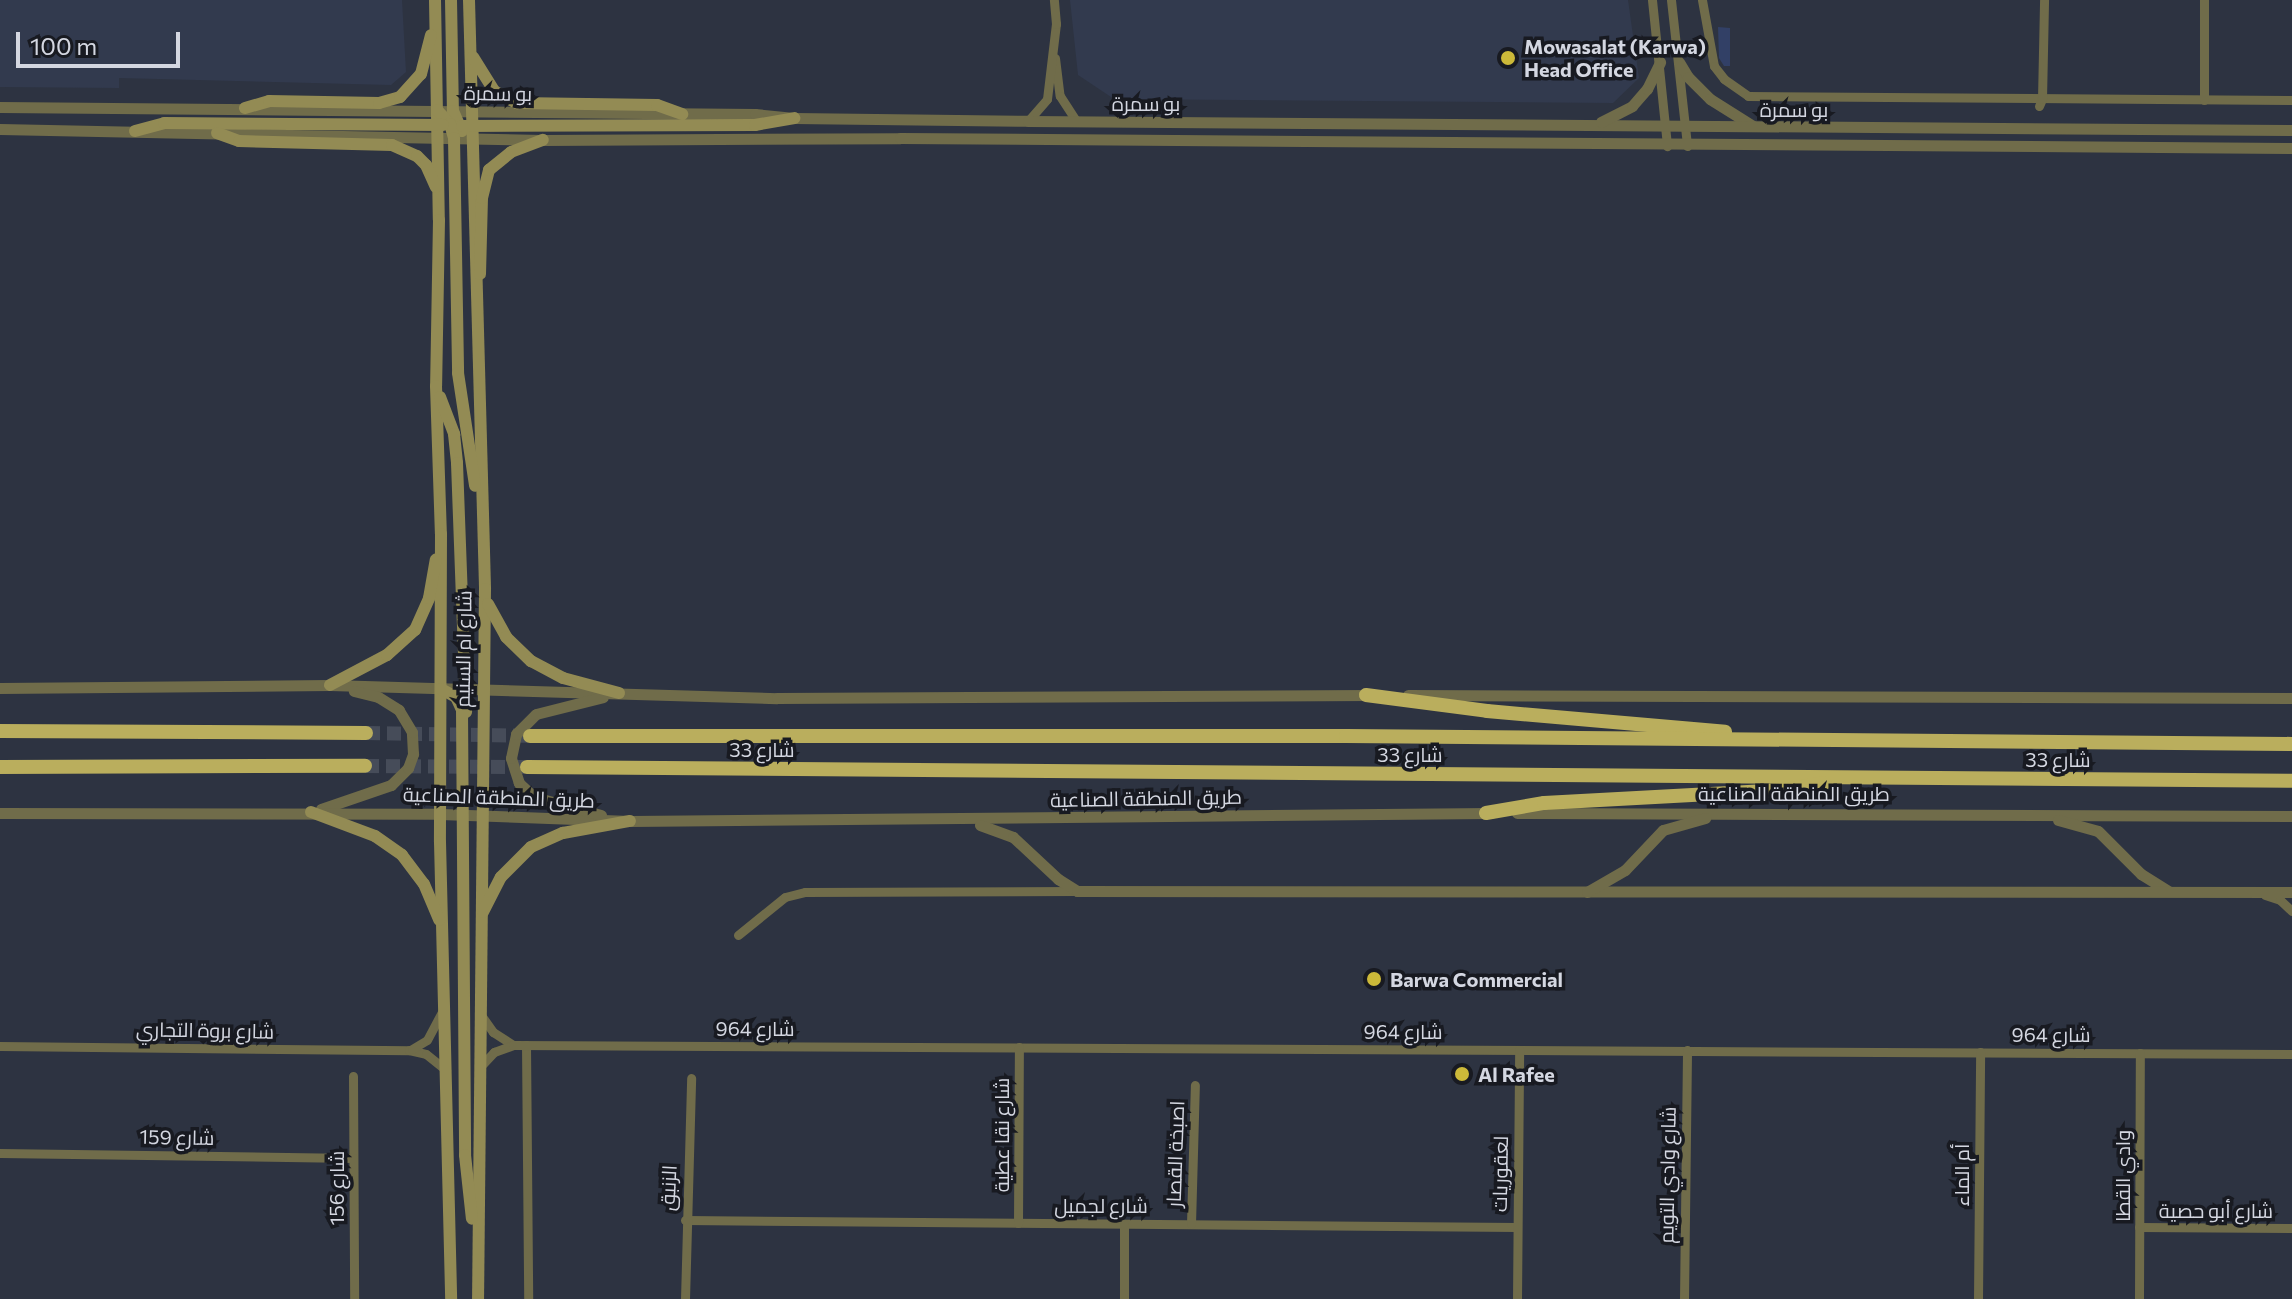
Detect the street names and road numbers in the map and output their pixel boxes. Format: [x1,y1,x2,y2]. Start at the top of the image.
street label: بو سمرة [464,80,532,106]
street label: بو سمرة [1112,91,1180,115]
street label: بو سمرة [1760,97,1828,121]
street label: شارع ام السنيم [450,590,476,708]
street label: شارع 33 [729,737,795,761]
street label: شارع 33 [1377,742,1443,766]
street label: شارع 33 [2025,747,2091,771]
street label: طريق المنطقة الصناعية [1698,781,1890,805]
street label: طريق المنطقة الصناعية [403,782,595,812]
street label: طريق المنطقة الصناعية [1050,784,1242,812]
street label: شارع 964 [716,1016,794,1040]
street label: شارع بروة التجاري [136,1017,274,1043]
street label: شارع 964 [1364,1019,1442,1043]
street label: شارع 964 [2012,1022,2090,1046]
street label: شارع نقا عطية [989,1078,1013,1192]
street label: اصبخة القصار [1161,1100,1189,1208]
street label: شارع وادي التويم [1654,1106,1680,1244]
street label: شارع 159 [139,1124,215,1150]
street label: وادي القطا [2110,1130,2134,1222]
street label: لعقوريات [1487,1136,1513,1212]
street label: أم الماء [1949,1144,1973,1206]
street label: شارع 156 [324,1151,348,1225]
street label: الزنبق [655,1164,681,1212]
street label: شارع لجميل [1054,1193,1148,1217]
street label: شارع أبو حصية [2159,1198,2273,1222]

